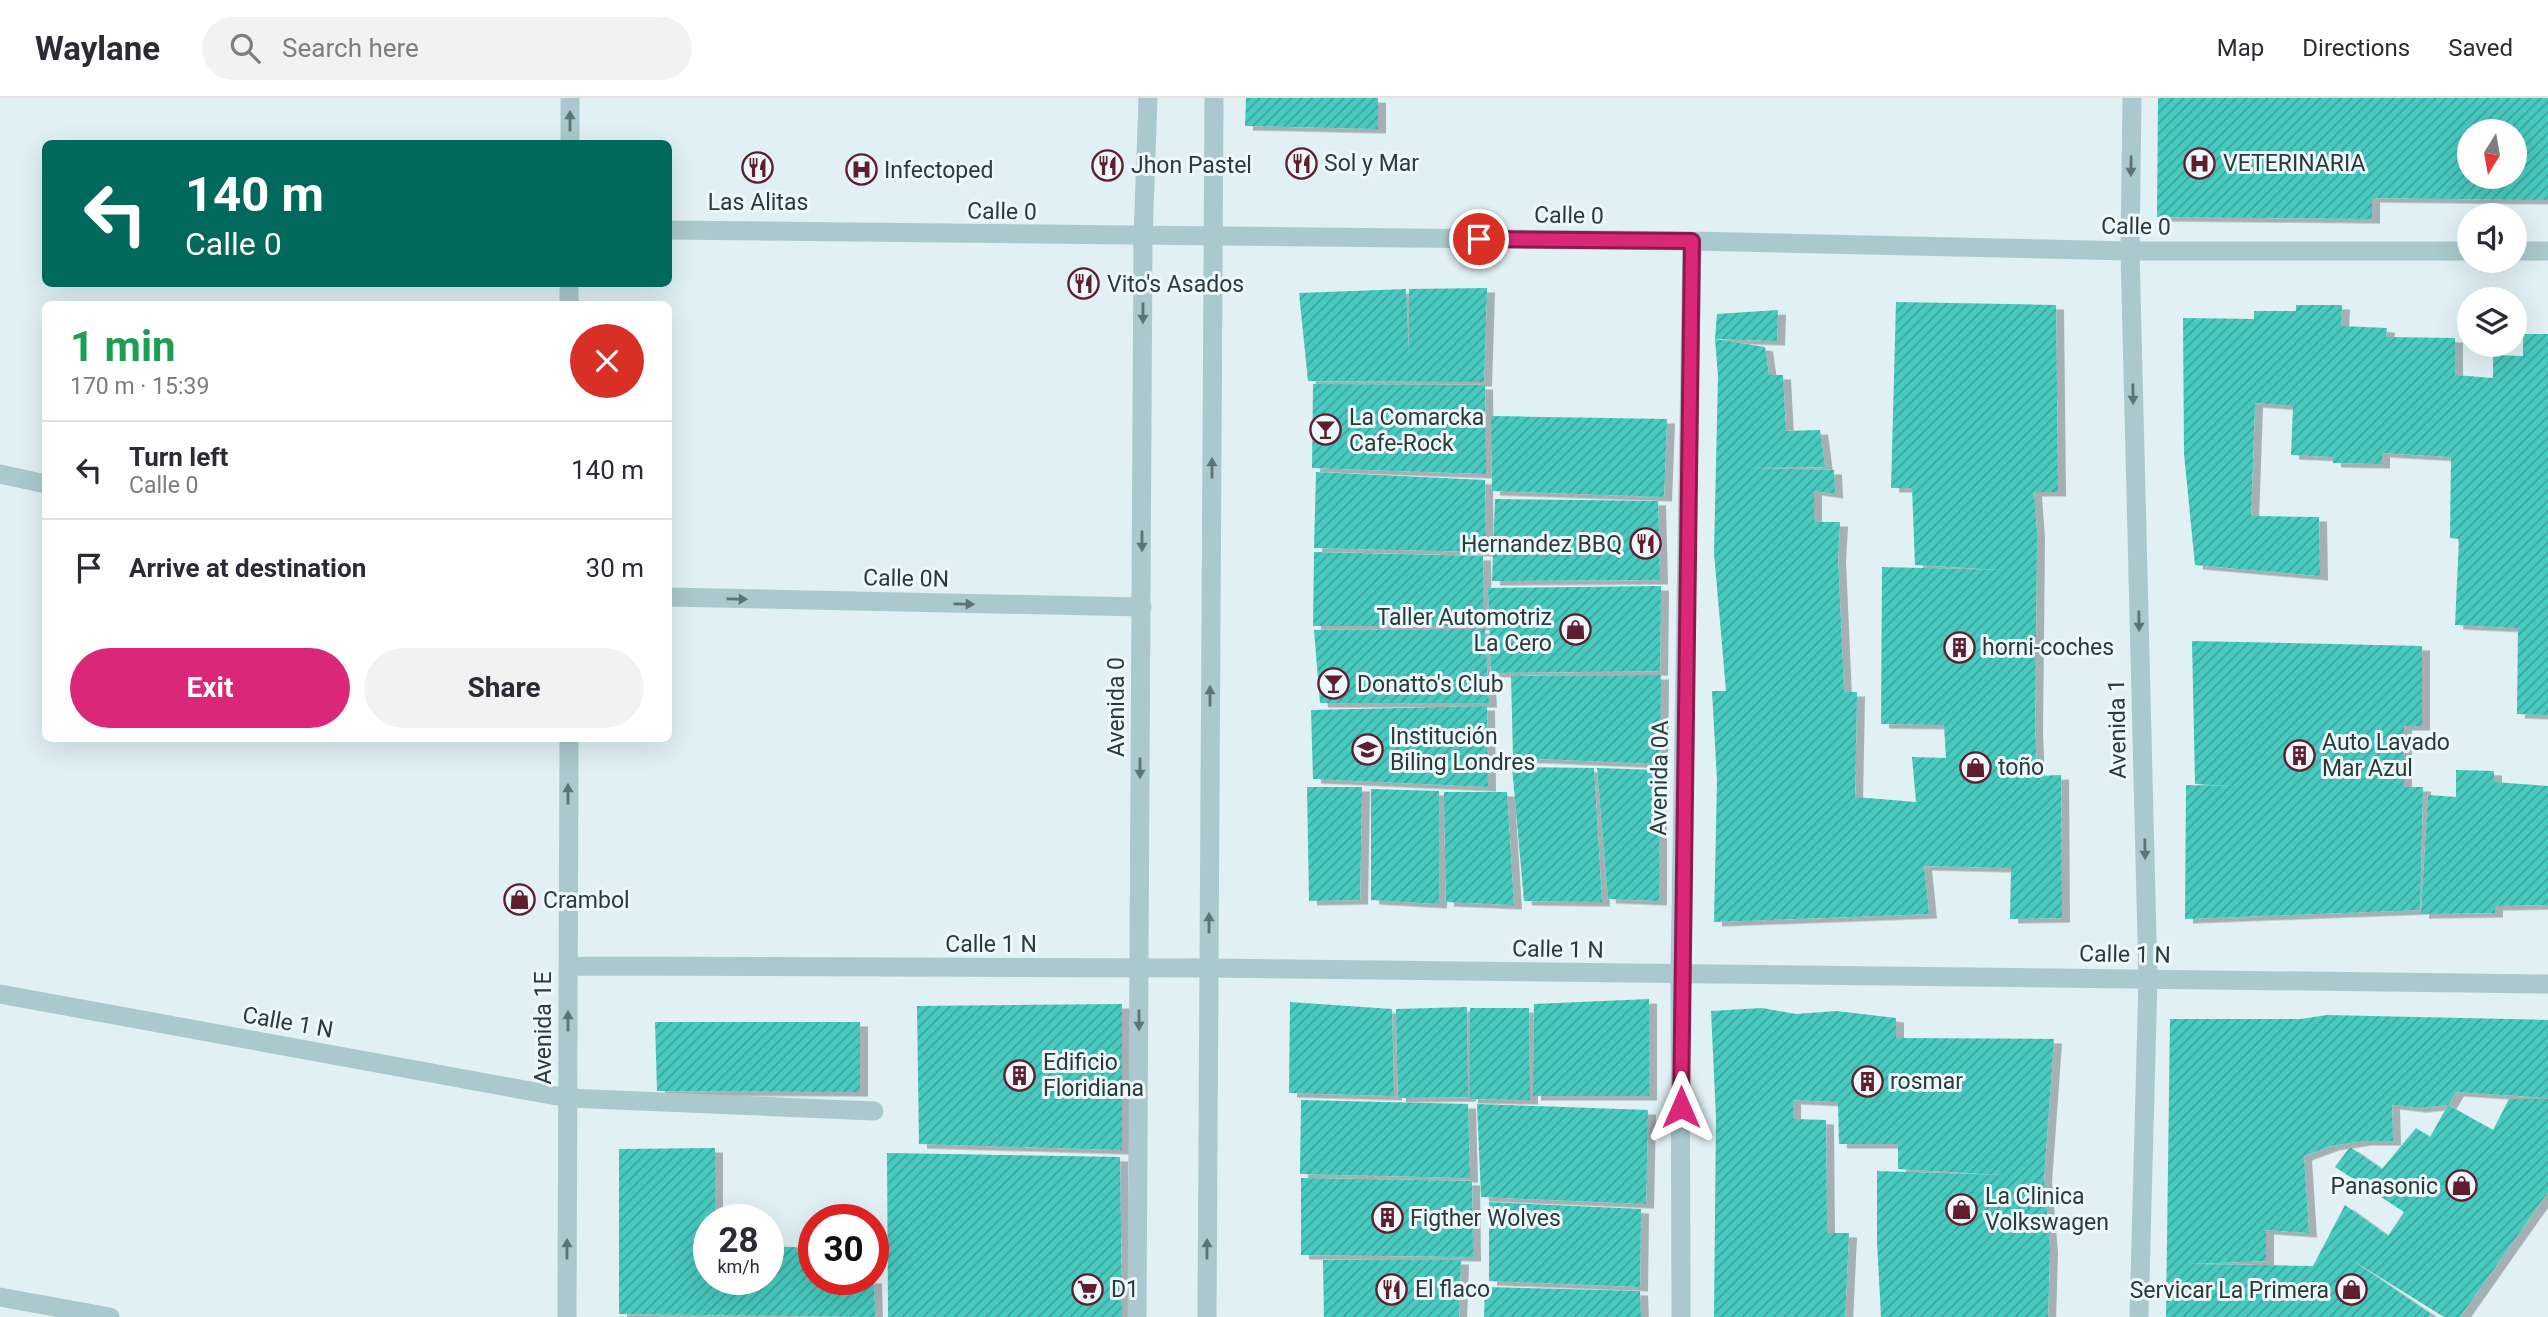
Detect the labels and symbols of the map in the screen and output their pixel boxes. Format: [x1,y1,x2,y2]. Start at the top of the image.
one-way arrow [564,110,576,132]
north arrow [2457,119,2527,189]
restaurant icon: Sol y Mar [1284,146,1318,180]
hospital icon: VETERINARIA [2183,146,2217,180]
restaurant icon: Jhon Pastel [1091,148,1125,182]
place label: Sol y Mar [1324,150,1419,177]
place label: VETERINARIA [2223,150,2365,177]
restaurant icon: Las Alitas [741,151,775,185]
place label: Jhon Pastel [1131,152,1252,179]
hospital icon: Infectoped [844,153,878,187]
one-way arrow [2125,155,2137,177]
place label: Infectoped [884,157,993,184]
place label: Las Alitas [708,189,808,216]
street label: Calle 0 [967,197,1037,226]
street label: Calle 0 [1534,201,1604,230]
pin [1449,209,1509,269]
street label: Calle 0 [2101,212,2171,241]
restaurant icon: Vito's Asados [1067,267,1101,301]
place label: Vito's Asados [1107,271,1244,298]
one-way arrow [1137,302,1149,324]
one-way arrow [2127,383,2139,405]
place label: La Comarcka Cafe-Rock [1349,404,1484,457]
bar icon: La Comarcka Cafe-Rock [1309,413,1343,447]
one-way arrow [1206,457,1218,479]
restaurant icon: Hernandez BBQ [1628,527,1662,561]
one-way arrow [1136,530,1148,552]
place label: Hernandez BBQ [1461,531,1622,558]
street label: Calle 0N [863,564,949,593]
one-way arrow [726,593,748,604]
one-way arrow [953,598,975,609]
place label: Taller Automotriz La Cero [1377,604,1552,657]
one-way arrow [2133,610,2145,632]
shop icon: Taller Automotriz La Cero [1558,613,1592,647]
building icon: horni-coches [1942,630,1976,664]
place label: horni-coches [1982,634,2114,661]
street label: Avenida 0 [1103,657,1130,757]
bar icon: Donatto's Club [1317,667,1351,701]
place label: Donatto's Club [1357,671,1504,698]
street label: Avenida 1 [2103,679,2132,779]
one-way arrow [1204,685,1216,707]
street label: Avenida 0A [1645,720,1674,836]
place label: Institución Biling Londres [1390,723,1535,776]
place label: Auto Lavado Mar Azul [2322,729,2450,782]
school or university icon: Institución Biling Londres [1350,732,1384,766]
building icon: Auto Lavado Mar Azul [2282,738,2316,772]
shop icon: toño [1958,750,1992,784]
place label: toño [1998,754,2044,781]
one-way arrow [1134,757,1146,779]
one-way arrow [562,783,574,805]
one-way arrow [2139,838,2150,860]
shop icon: Crambol [503,883,537,917]
place label: Crambol [543,887,630,914]
one-way arrow [1203,912,1215,934]
street label: Calle 1 N [945,931,1037,958]
street label: Calle 1 N [1512,935,1604,964]
street label: Calle 1 N [2079,940,2171,969]
street label: Avenida 1E [530,971,557,1085]
street label: Calle 1 N [240,1001,335,1044]
one-way arrow [1133,1009,1145,1031]
one-way arrow [562,1010,574,1032]
place label: Edificio Floridiana [1043,1049,1144,1102]
building icon: Edificio Floridiana [1003,1058,1037,1092]
building icon: rosmar [1850,1064,1884,1098]
place label: rosmar [1890,1068,1963,1095]
position arrow [1644,1070,1718,1144]
shop icon: Panasonic [2444,1169,2478,1203]
place label: Panasonic [2331,1173,2438,1200]
place label: La Clinica Volkswagen [1985,1183,2109,1236]
shop icon: La Clinica Volkswagen [1945,1192,1979,1226]
building icon: Figther Wolves [1370,1201,1404,1235]
speed limit sign: 30 [798,1204,889,1295]
place label: Figther Wolves [1410,1205,1561,1232]
one-way arrow [561,1238,573,1260]
one-way arrow [1201,1238,1213,1260]
supermarket icon: D1 [1071,1272,1105,1306]
restaurant icon: El flaco [1375,1272,1409,1306]
shop icon: Servicar La Primera [2335,1273,2369,1307]
place label: D1 [1111,1276,1139,1303]
place label: El flaco [1415,1276,1490,1303]
place label: Servicar La Primera [2130,1277,2329,1304]

